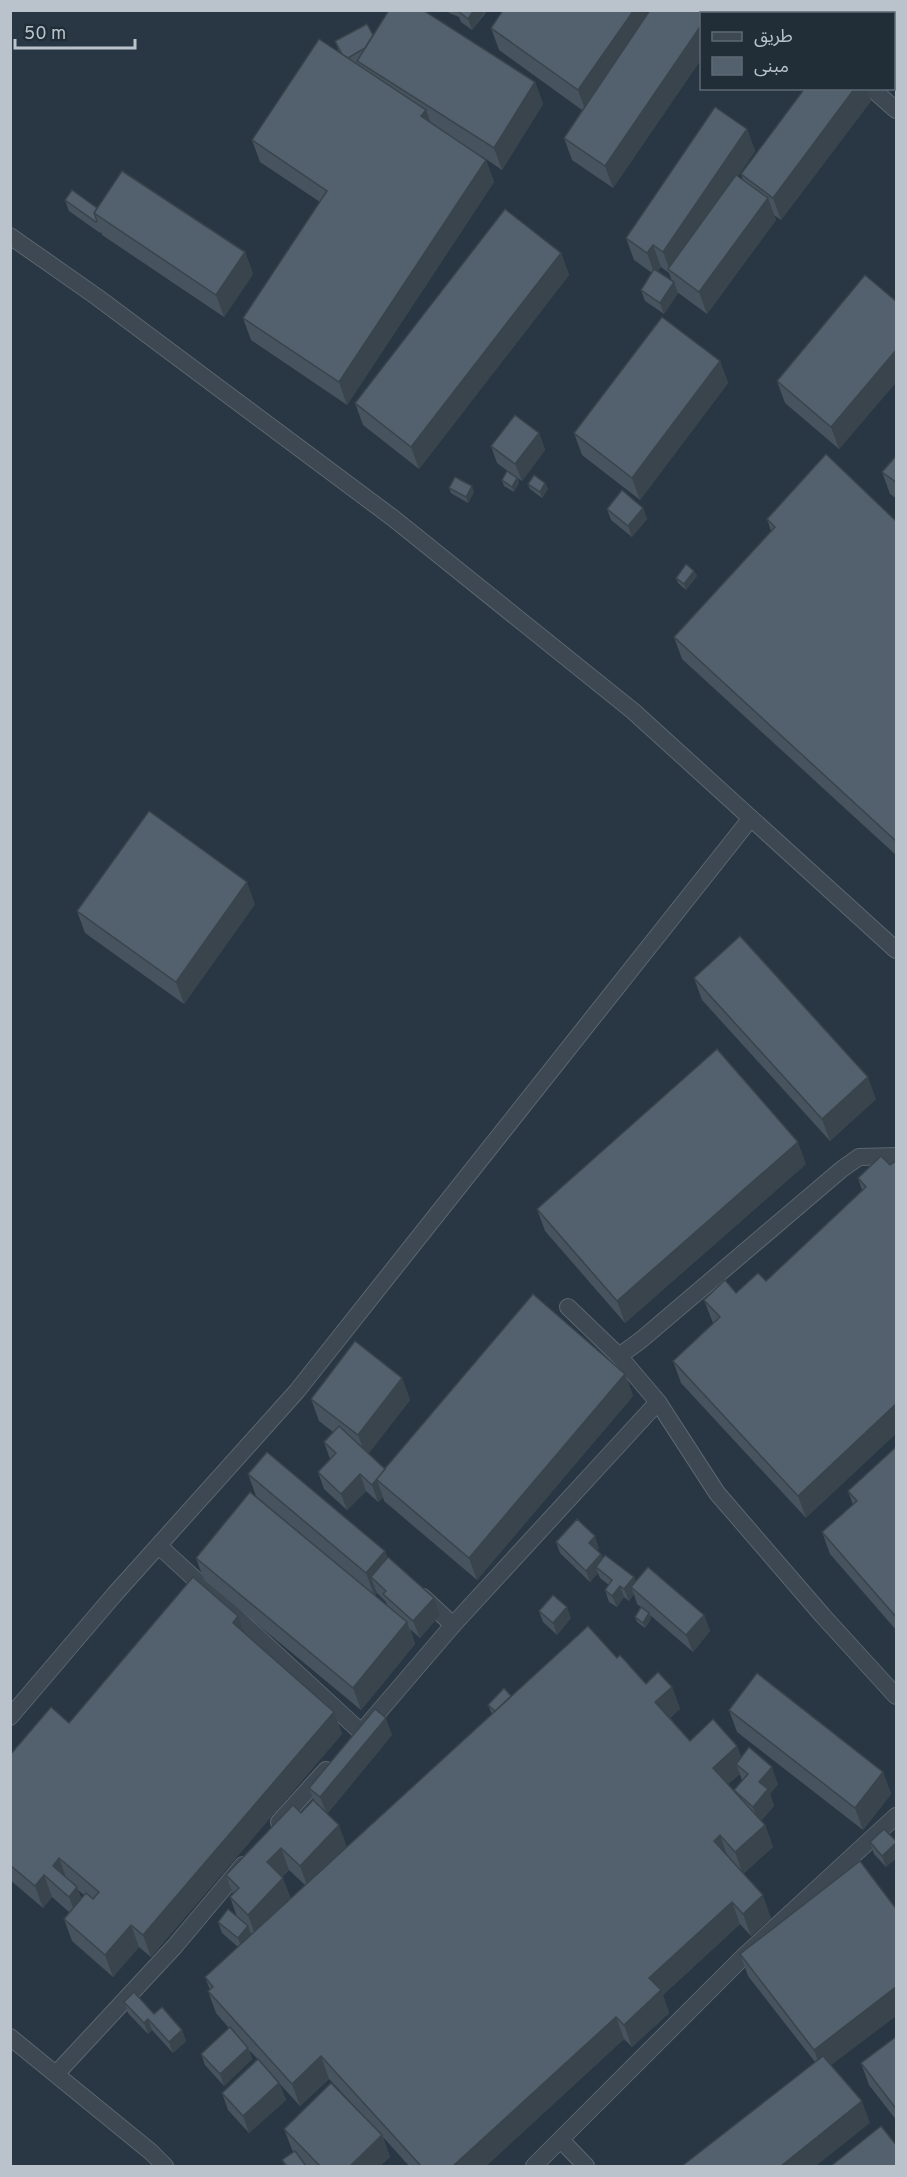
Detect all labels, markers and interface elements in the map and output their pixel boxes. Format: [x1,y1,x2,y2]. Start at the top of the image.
scale bar [15,12,135,50]
legend [700,12,895,90]
text: 50 m [24,23,66,46]
text: طريق [754,26,793,49]
text: مبنى [754,56,789,79]

